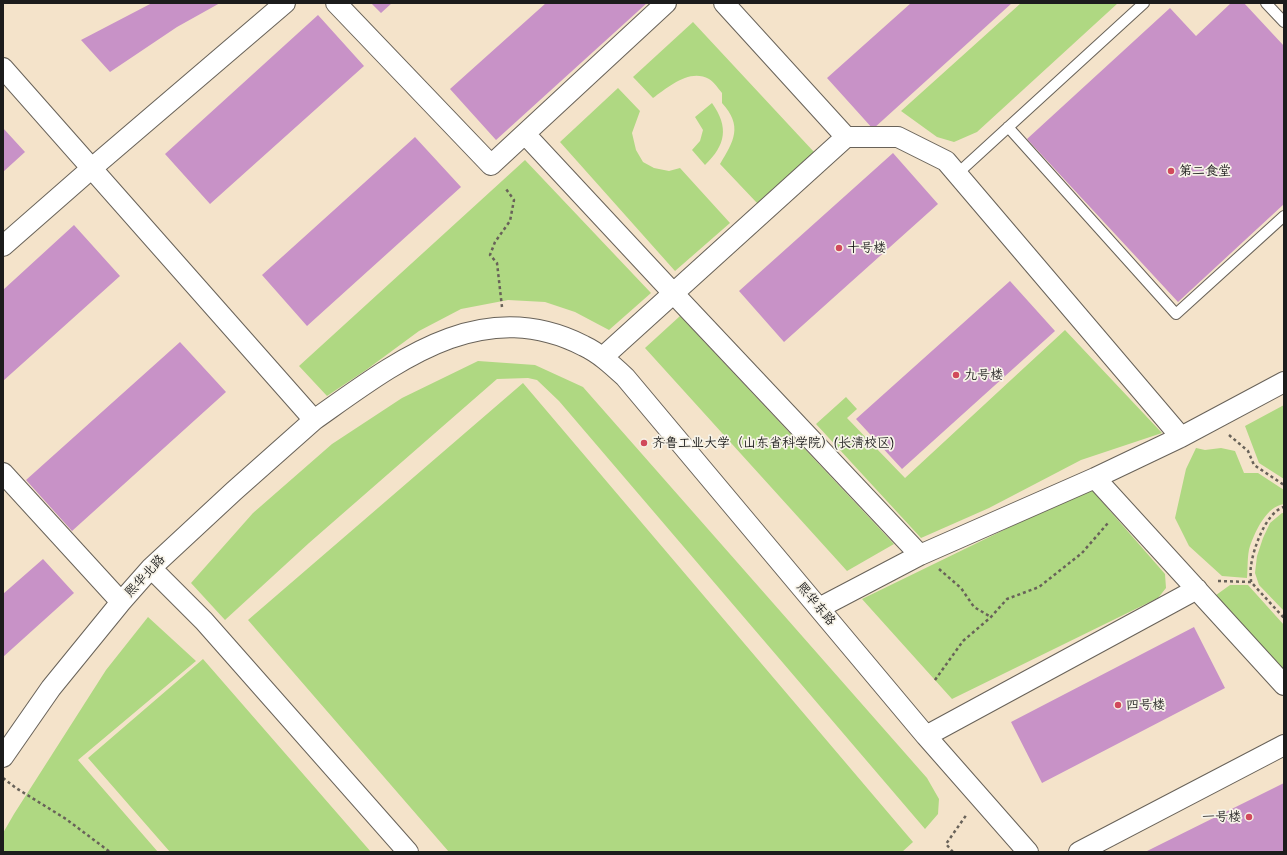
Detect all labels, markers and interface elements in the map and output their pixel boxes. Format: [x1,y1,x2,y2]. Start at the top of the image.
place label: 第二食堂 [1179,163,1231,179]
marker: 第二食堂 [1166,166,1176,176]
place label: 十号楼 [847,240,886,256]
marker: 十号楼 [834,243,844,253]
place label: 九号楼 [964,367,1003,383]
marker: 九号楼 [951,370,961,380]
place label: 齐鲁工业大学（山东省科学院）(长清校区) [652,435,894,451]
marker: 齐鲁工业大学（山东省科学院）(长清校区) [639,438,649,448]
street label: 熙华北路 [122,552,168,600]
street label: 熙华东路 [793,579,839,629]
place label: 四号楼 [1126,697,1165,713]
marker: 四号楼 [1113,700,1123,710]
place label: 一号楼 [1202,809,1241,825]
marker: 一号楼 [1244,812,1254,822]

